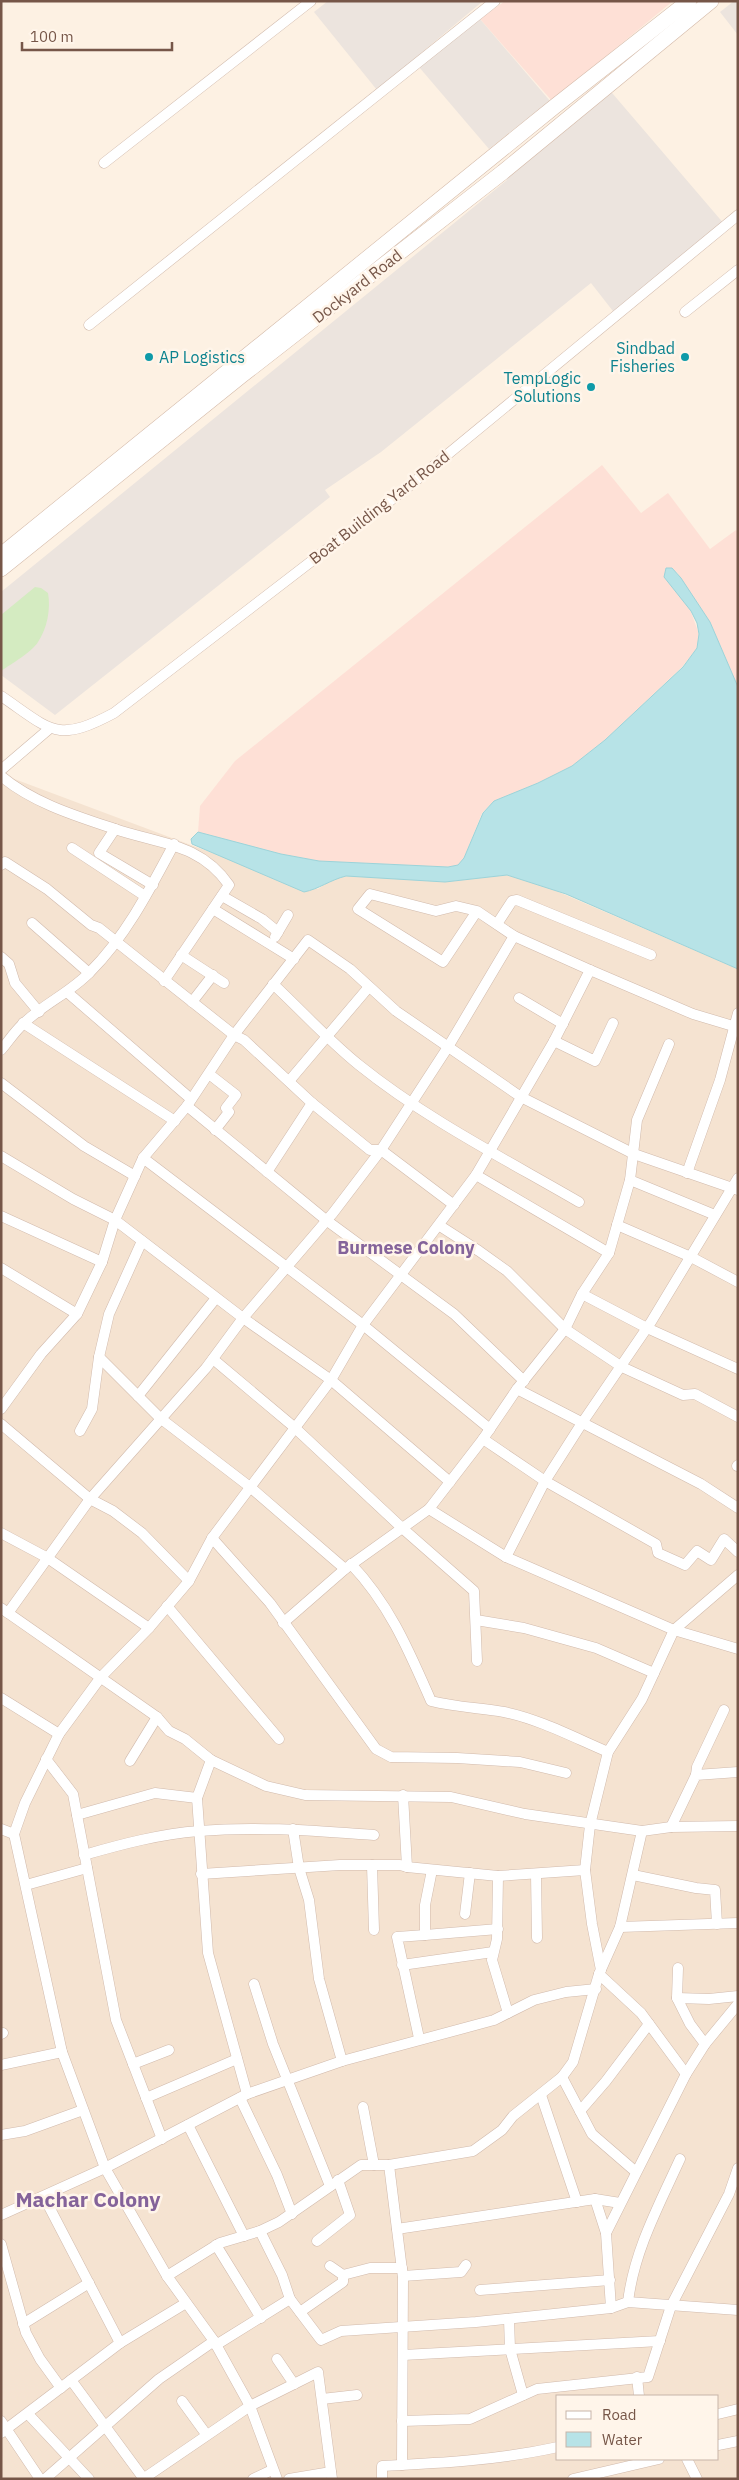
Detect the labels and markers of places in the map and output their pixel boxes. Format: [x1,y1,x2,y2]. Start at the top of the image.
place label: Sindbad Fisheries [610,338,675,376]
place label: AP Logistics [159,347,245,367]
marker: AP Logistics [143,351,155,363]
marker: Sindbad Fisheries [679,351,691,363]
place label: TempLogic Solutions [504,368,581,406]
marker: TempLogic Solutions [585,381,597,393]

